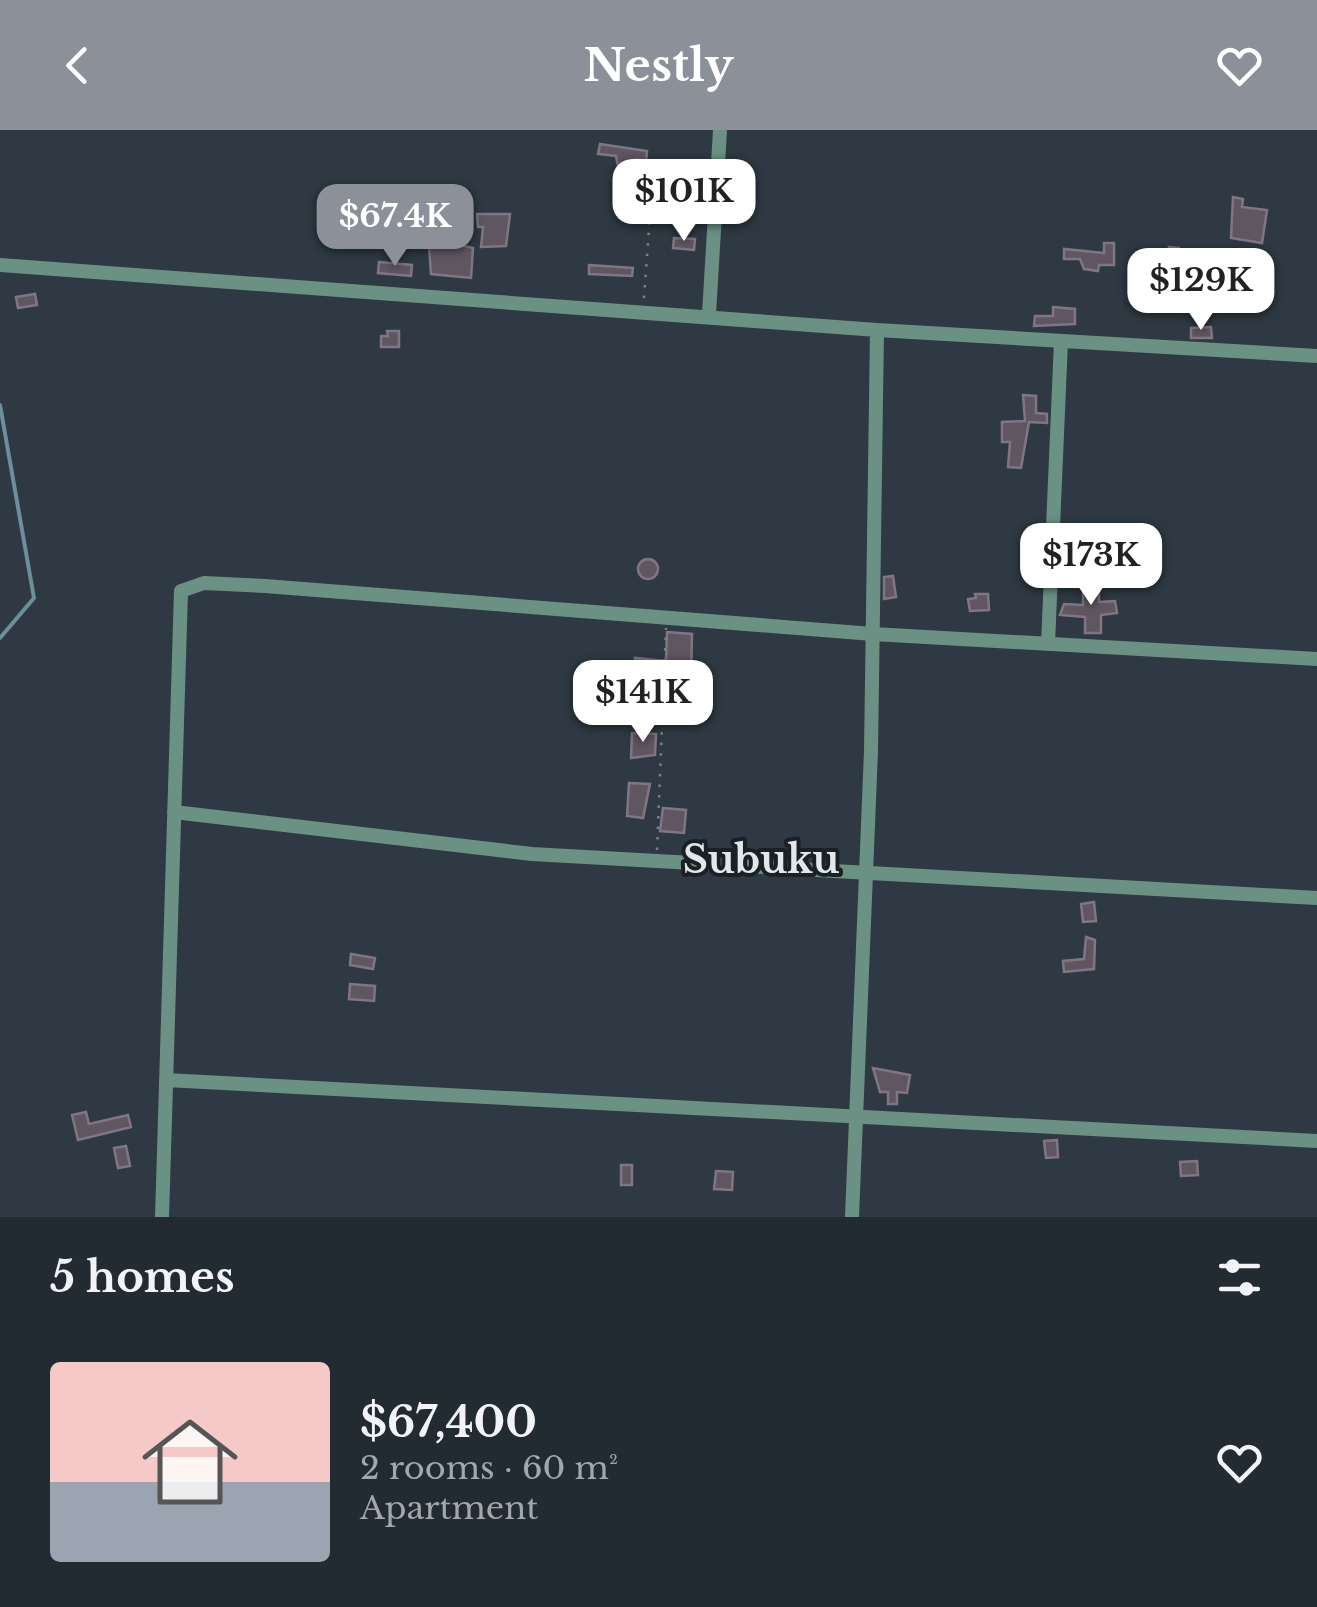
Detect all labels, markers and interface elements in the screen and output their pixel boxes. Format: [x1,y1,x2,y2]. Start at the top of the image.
text: Nestly [583,37,734,93]
icon: back [50,38,105,93]
icon: heart [1212,38,1267,93]
pin: $101K [614,159,754,244]
text: $101K [635,171,733,211]
pin: $67.4K [314,184,476,269]
text: $67.4K [339,196,451,236]
pin: $129K [1131,248,1271,333]
text: $129K [1149,260,1253,300]
pin: $173K [1021,523,1161,608]
text: $173K [1042,535,1140,575]
pin: $141K [573,660,713,745]
text: $141K [595,672,691,712]
district label: Subuku [683,836,839,883]
icon: filters [1212,1250,1267,1305]
text: 5 homes [50,1251,234,1303]
text: $67,400 [360,1396,537,1448]
icon: home [130,1402,250,1522]
icon: heart [1212,1435,1267,1490]
text: 2 rooms · 60 m² [360,1448,618,1488]
text: Apartment [360,1488,538,1528]

